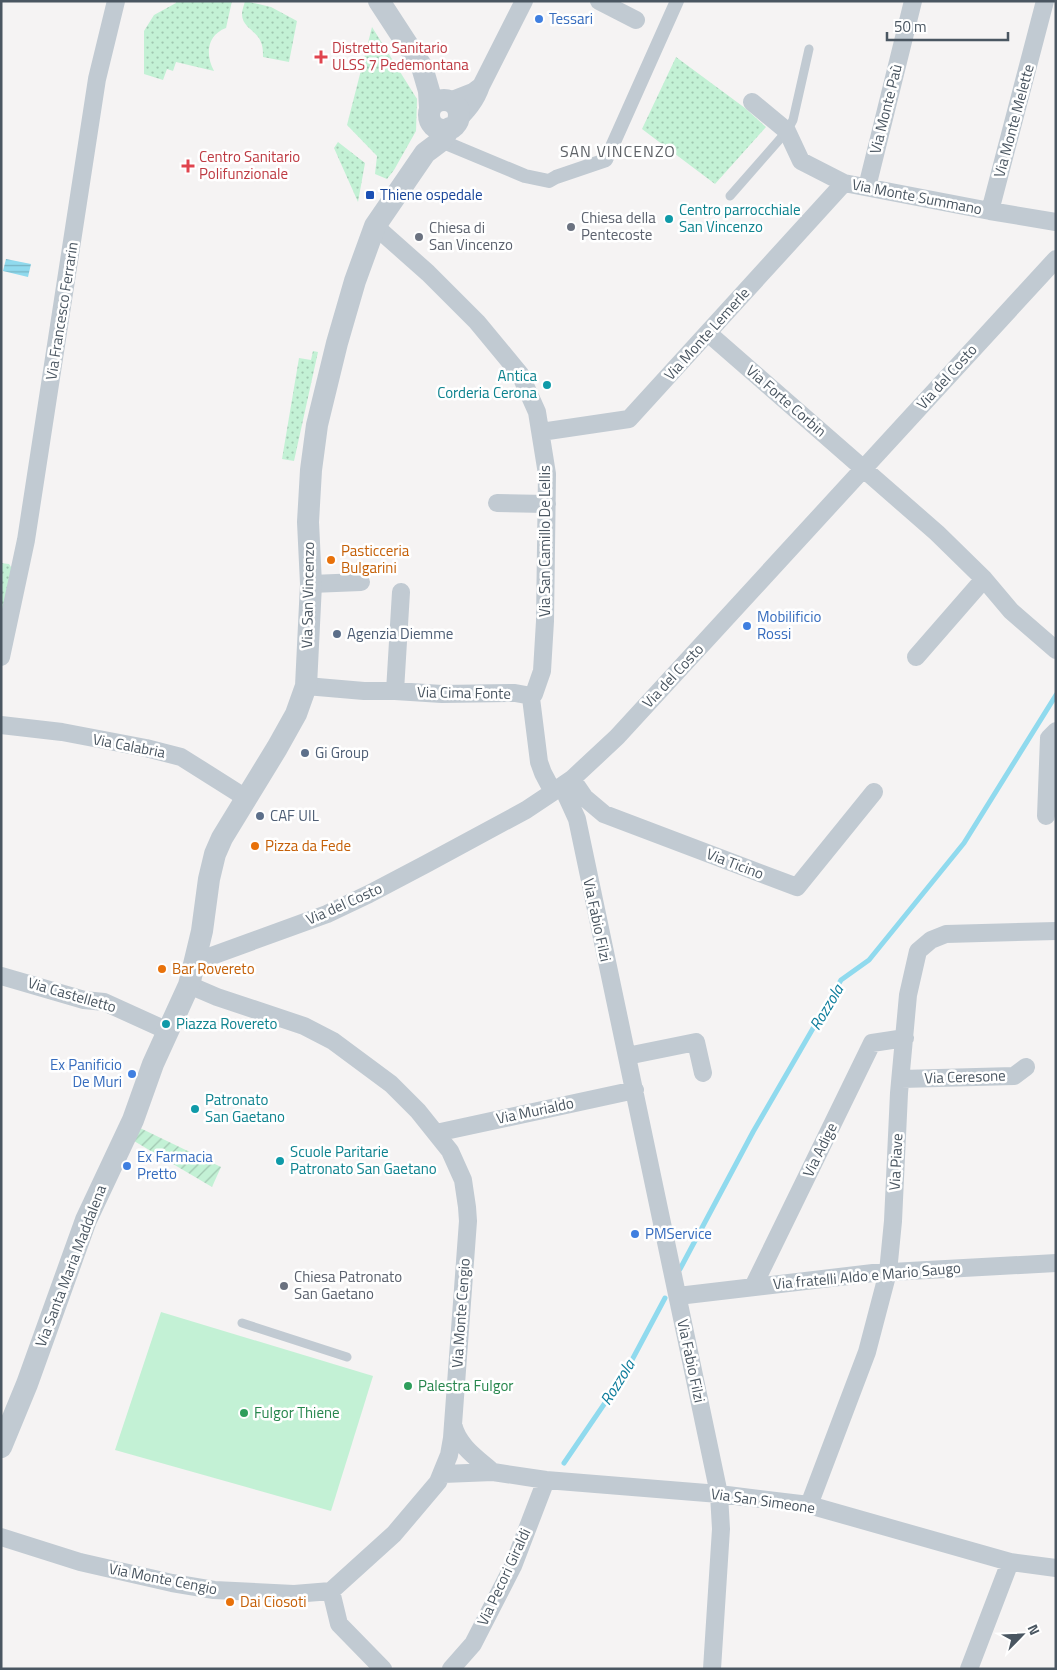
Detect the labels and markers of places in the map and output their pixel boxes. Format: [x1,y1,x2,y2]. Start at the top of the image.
place label: Tessari [549,7,593,30]
marker: Tessari [533,13,545,25]
place label: Distretto Sanitario ULSS 7 Pedemontana [332,36,469,76]
marker: Distretto Sanitario ULSS 7 Pedemontana [314,50,328,64]
place label: Centro Sanitario Polifunzionale [199,145,300,185]
marker: Centro Sanitario Polifunzionale [181,159,195,173]
place label: Thiene ospedale [380,183,483,206]
marker: Thiene ospedale [364,189,376,201]
place label: Centro parrocchiale San Vincenzo [679,198,801,238]
place label: Chiesa della Pentecoste [581,206,656,246]
marker: Centro parrocchiale San Vincenzo [663,213,675,225]
place label: Chiesa di San Vincenzo [429,216,513,256]
marker: Chiesa della Pentecoste [565,221,577,233]
marker: Chiesa di San Vincenzo [413,231,425,243]
place label: Antica Corderia Cerona [437,364,537,404]
marker: Antica Corderia Cerona [541,379,553,391]
place label: Pasticceria Bulgarini [341,539,410,579]
marker: Pasticceria Bulgarini [325,554,337,566]
place label: Mobilificio Rossi [757,605,821,645]
marker: Mobilificio Rossi [741,620,753,632]
place label: Agenzia Diemme [347,622,453,645]
marker: Agenzia Diemme [331,628,343,640]
place label: Gi Group [315,741,369,764]
marker: Gi Group [299,747,311,759]
place label: CAF UIL [270,804,319,827]
marker: CAF UIL [254,810,266,822]
place label: Pizza da Fede [265,834,351,857]
marker: Pizza da Fede [249,840,261,852]
place label: Bar Rovereto [172,957,255,980]
marker: Bar Rovereto [156,963,168,975]
place label: Piazza Rovereto [176,1012,278,1035]
marker: Piazza Rovereto [160,1018,172,1030]
place label: Ex Panificio De Muri [50,1053,122,1093]
marker: Ex Panificio De Muri [126,1068,138,1080]
place label: Patronato San Gaetano [205,1088,285,1128]
marker: Patronato San Gaetano [189,1103,201,1115]
place label: Scuole Paritarie Patronato San Gaetano [290,1140,437,1180]
place label: Ex Farmacia Pretto [137,1145,213,1185]
marker: Scuole Paritarie Patronato San Gaetano [274,1155,286,1167]
marker: Ex Farmacia Pretto [121,1160,133,1172]
place label: PMService [645,1222,712,1245]
marker: PMService [629,1228,641,1240]
place label: Chiesa Patronato San Gaetano [294,1265,402,1305]
marker: Chiesa Patronato San Gaetano [278,1280,290,1292]
place label: Palestra Fulgor [418,1374,514,1397]
marker: Palestra Fulgor [402,1380,414,1392]
place label: Fulgor Thiene [254,1401,340,1424]
marker: Fulgor Thiene [238,1407,250,1419]
place label: Dai Ciosoti [240,1590,307,1613]
marker: Dai Ciosoti [224,1596,236,1608]

